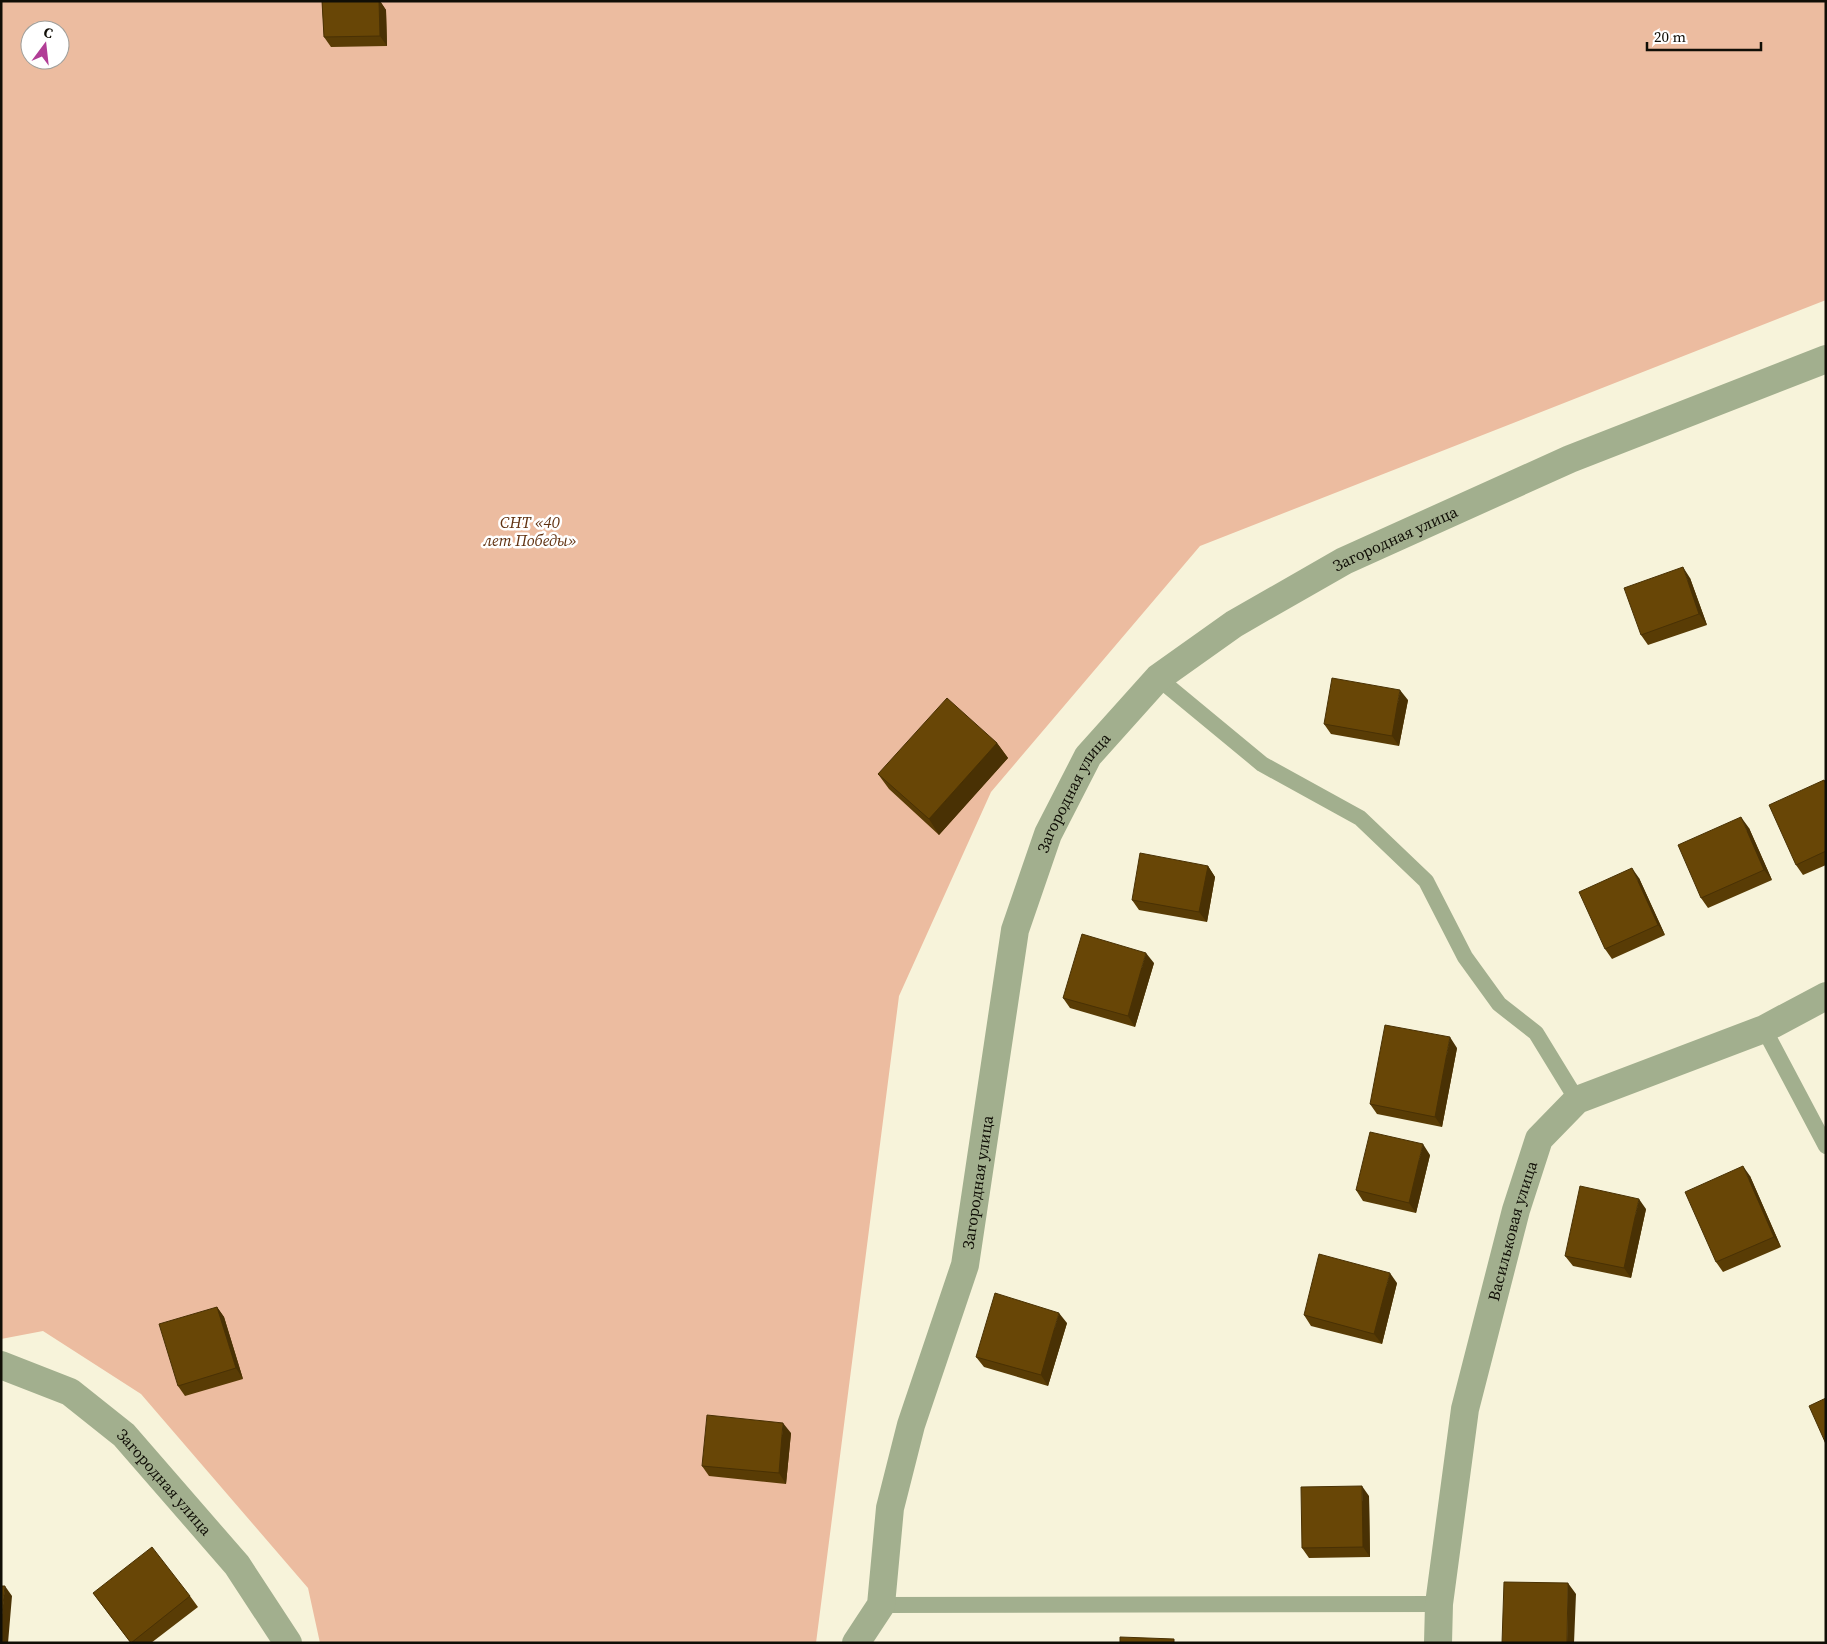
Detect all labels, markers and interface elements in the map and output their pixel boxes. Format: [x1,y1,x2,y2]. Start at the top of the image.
north arrow [20,20,70,70]
scale bar [1647,20,1761,52]
text: С [42,22,55,43]
text: 20 m [1654,26,1686,47]
street label: Загородная улица [1328,500,1462,576]
park label: СНТ «40 лет Победы» [482,511,577,551]
street label: Загородная улица [1031,727,1116,856]
street label: Загородная улица [956,1113,998,1251]
street label: Васильковая улица [1482,1157,1542,1303]
street label: Загородная улица [113,1423,218,1541]

